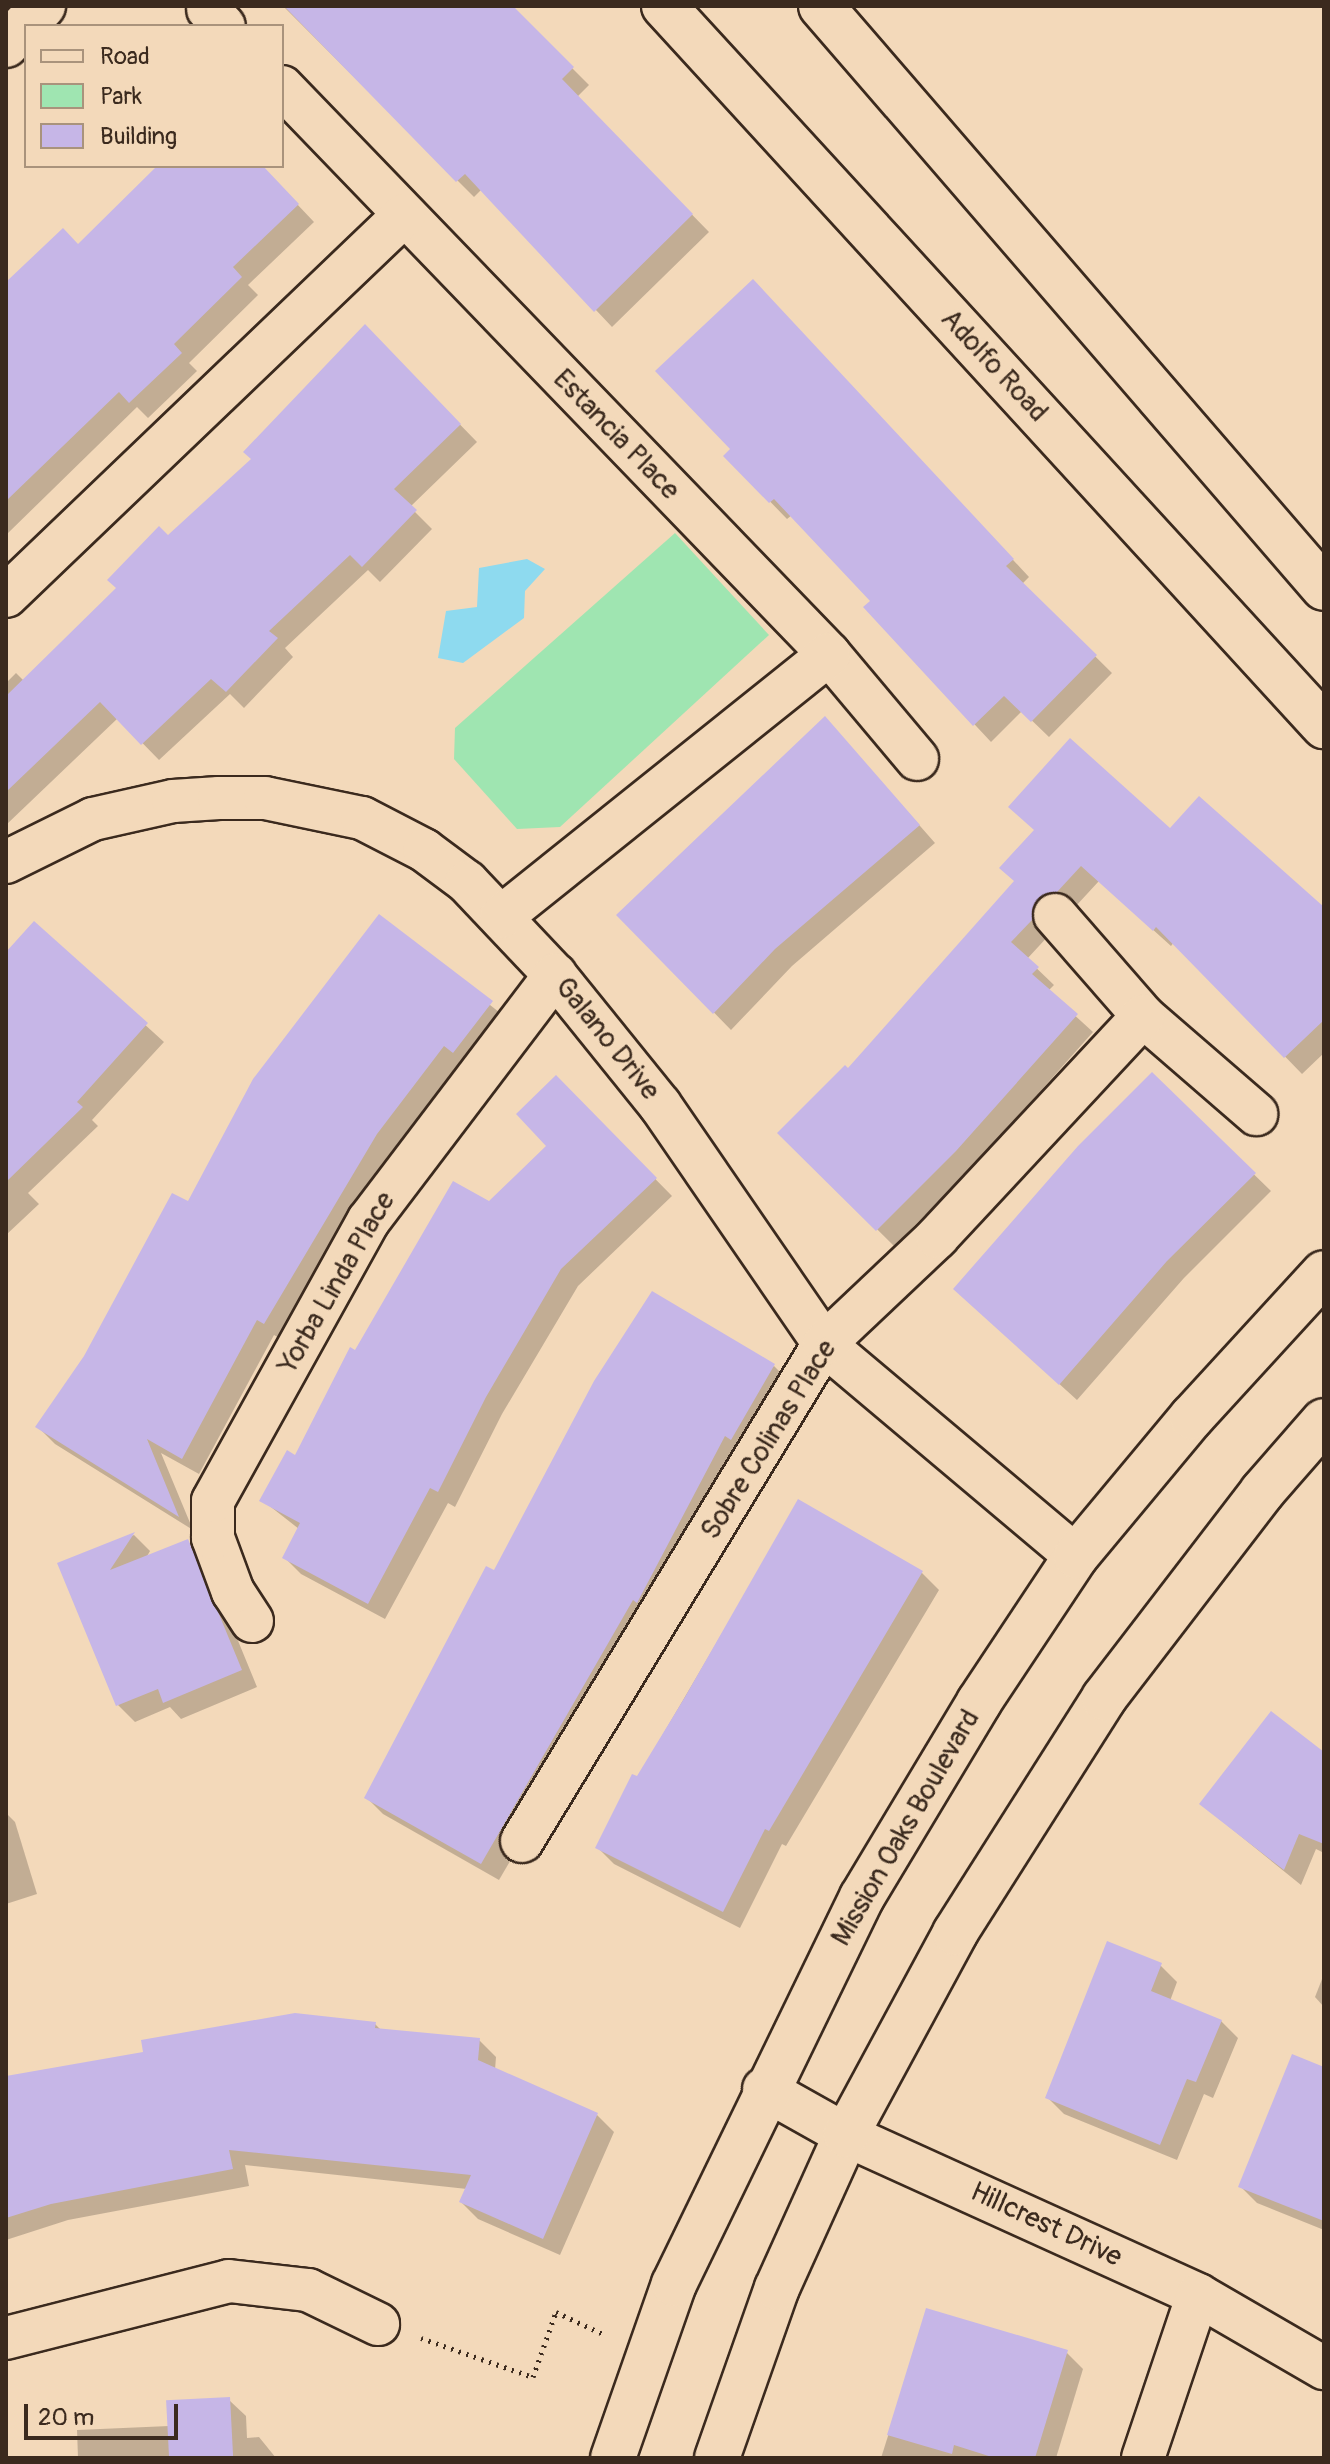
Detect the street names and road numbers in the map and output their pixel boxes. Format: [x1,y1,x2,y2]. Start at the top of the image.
street label: Adolfo Road [933,303,1055,429]
street label: Estancia Place [546,363,686,507]
street label: Galano Drive [547,971,667,1107]
street label: Yorba Linda Place [271,1186,403,1380]
street label: Sobre Colinas Place [694,1334,844,1546]
street label: Mission Oaks Boulevard [825,1704,987,1952]
street label: Hillcrest Drive [965,2175,1127,2275]

